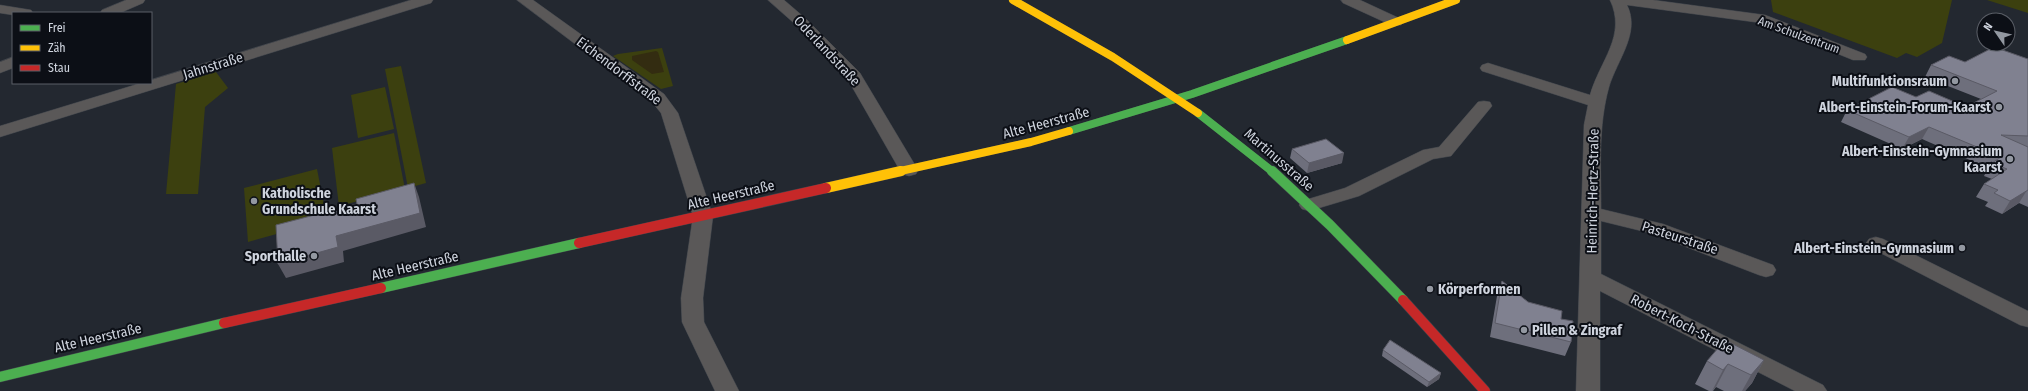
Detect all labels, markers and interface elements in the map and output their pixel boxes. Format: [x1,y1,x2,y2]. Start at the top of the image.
legend [12,12,152,84]
street label: Oderlandstraße [790,12,864,90]
north arrow [1976,12,2016,52]
street label: Am Schulzentrum [1756,14,1842,56]
text: N [1981,20,1995,33]
text: Frei [48,21,66,35]
street label: Eichendorffstraße [573,33,665,109]
text: Zäh [48,41,66,55]
street label: Jahnstraße [181,49,245,83]
text: Stau [48,61,70,75]
place label: Multifunktionsraum [1832,73,1947,90]
marker: Multifunktionsraum [1950,76,1960,86]
place label: Albert-Einstein-Forum-Kaarst [1818,99,1992,116]
marker: Albert-Einstein-Forum-Kaarst [1994,102,2004,112]
street label: Alte Heerstraße [1001,103,1091,143]
street label: Martinusstraße [1241,125,1317,195]
street label: Heinrich-Hertz-Straße [1583,128,1603,254]
place label: Albert-Einstein-Gymnasium Kaarst [1841,143,2003,176]
marker: Albert-Einstein-Gymnasium Kaarst [2005,154,2015,164]
street label: Alte Heerstraße [686,177,776,213]
place label: Katholische Grundschule Kaarst [262,185,377,218]
marker: Katholische Grundschule Kaarst [249,196,259,206]
street label: Pasteurstraße [1640,218,1720,258]
place label: Albert-Einstein-Gymnasium [1793,240,1954,257]
marker: Albert-Einstein-Gymnasium [1957,243,1967,253]
place label: Sporthalle [245,248,306,265]
street label: Alte Heerstraße [370,248,460,284]
marker: Sporthalle [309,251,319,261]
place label: Körperformen [1438,281,1521,298]
marker: Körperformen [1425,284,1435,294]
street label: Robert-Koch-Straße [1628,291,1736,357]
street label: Alte Heerstraße [53,320,143,356]
place label: Pillen & Zingraf [1532,322,1623,339]
marker: Pillen & Zingraf [1519,325,1529,335]

